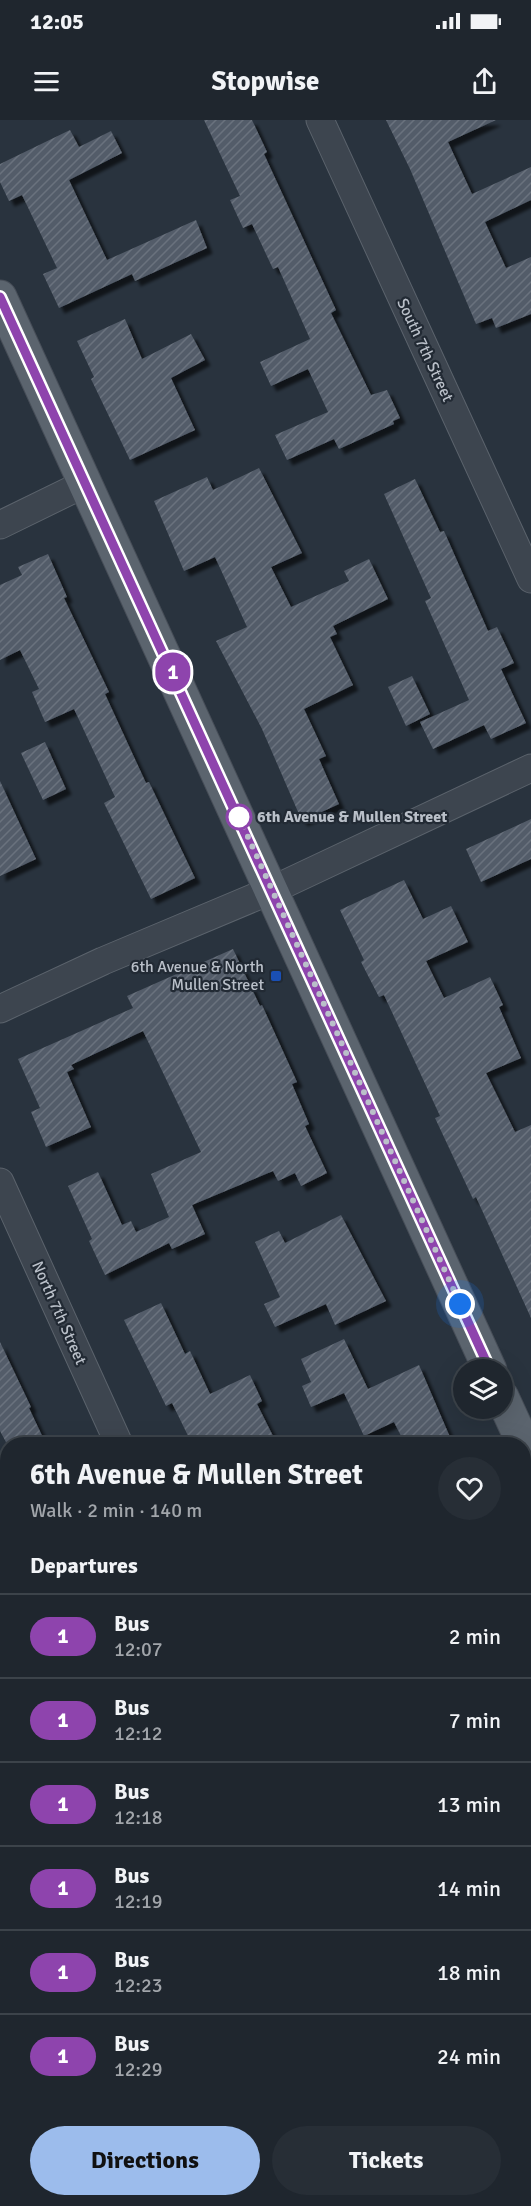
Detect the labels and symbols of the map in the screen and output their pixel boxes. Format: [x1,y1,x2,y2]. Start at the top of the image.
street label: South 7th Street [392,295,458,405]
line badge: 1 [154,652,192,692]
marker: 6th Avenue & Mullen Street [226,804,252,830]
place label: 6th Avenue & Mullen Street [257,807,447,827]
place label: 6th Avenue & North Mullen Street [131,957,264,995]
marker: 6th Avenue & North Mullen Street [269,969,283,983]
street label: North 7th Street [27,1258,91,1368]
your location [445,1289,475,1319]

